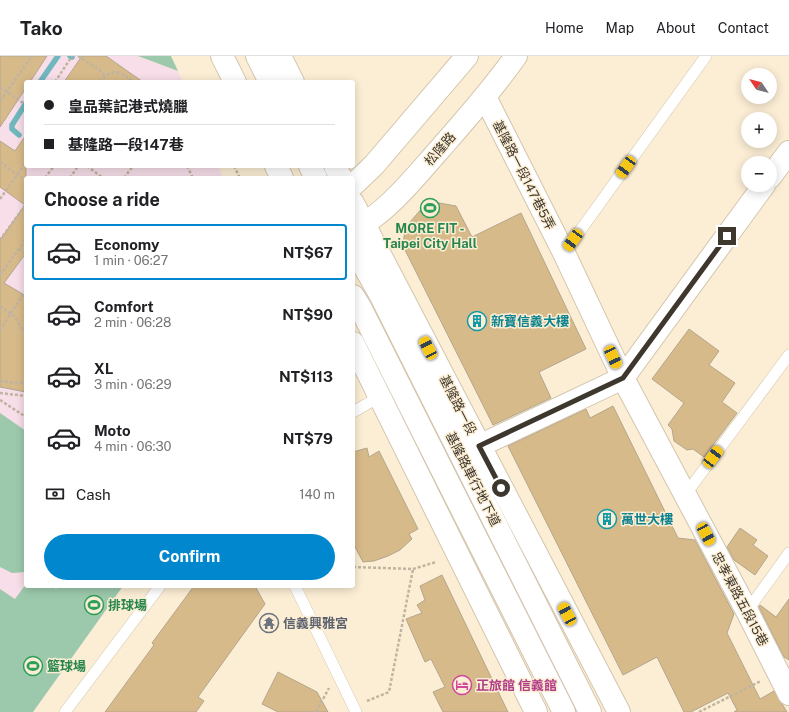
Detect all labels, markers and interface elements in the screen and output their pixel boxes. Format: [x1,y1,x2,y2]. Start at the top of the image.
text: Tako [20,17,63,39]
text: Home [545,20,584,36]
text: Map [606,20,634,36]
text: About [656,20,696,36]
text: Contact [718,20,769,36]
north arrow [741,68,777,104]
map controls [741,68,777,192]
text: 皇品葉記港式燒臘 [68,98,188,115]
button: + [741,112,777,148]
street label: 基隆路一段147巷5弄 [490,118,558,232]
street label: 松隆路 [422,129,458,169]
text: 基隆路一段147巷 [68,136,184,153]
car [614,154,638,180]
button: − [741,156,777,192]
text: Choose a ride [44,189,160,210]
sports icon: MORE FIT - Taipei City Hall [419,197,441,219]
place label: MORE FIT - Taipei City Hall [383,221,477,251]
car [561,227,585,253]
route end [718,227,736,245]
icon: car [46,234,82,270]
text: Economy [94,236,159,253]
text: NT$67 [283,244,333,261]
text: 1 min · 06:27 [94,253,168,268]
icon: car [46,296,82,332]
text: Comfort [94,298,154,315]
text: NT$90 [282,306,333,323]
building icon: 新寶信義大樓 [466,310,488,332]
place label: 新寶信義大樓 [491,314,569,329]
text: 2 min · 06:28 [94,315,172,330]
car [417,335,439,361]
car [602,344,624,370]
icon: car [46,358,82,394]
text: XL [94,360,113,377]
text: NT$113 [279,368,333,385]
street label: 基隆路一段 [437,373,479,437]
text: 3 min · 06:29 [94,377,172,392]
icon: car [46,420,82,456]
text: Moto [94,422,131,439]
street label: 基隆路車行地下道 [443,429,503,529]
text: NT$79 [283,430,333,447]
text: 4 min · 06:30 [94,439,172,454]
car [701,444,725,470]
route start [492,479,510,497]
icon: cash [44,483,66,505]
text: Cash [76,486,111,503]
text: 140 m [299,487,335,502]
building icon: 萬世大樓 [596,508,618,530]
place label: 萬世大樓 [621,512,673,527]
car [695,521,717,547]
button: Confirm [44,534,335,580]
street label: 忠孝東路五段15巷 [709,549,771,649]
sports icon: 排球場 [83,594,105,616]
place label: 排球場 [108,598,147,613]
car [556,601,578,627]
temple icon: 信義興雅宮 [258,612,280,634]
place label: 信義興雅宮 [283,616,348,631]
sports icon: 籃球場 [22,655,44,677]
place label: 籃球場 [47,659,86,674]
hotel icon: 正旅館 信義館 [451,674,473,696]
place label: 正旅館 信義館 [476,678,557,693]

